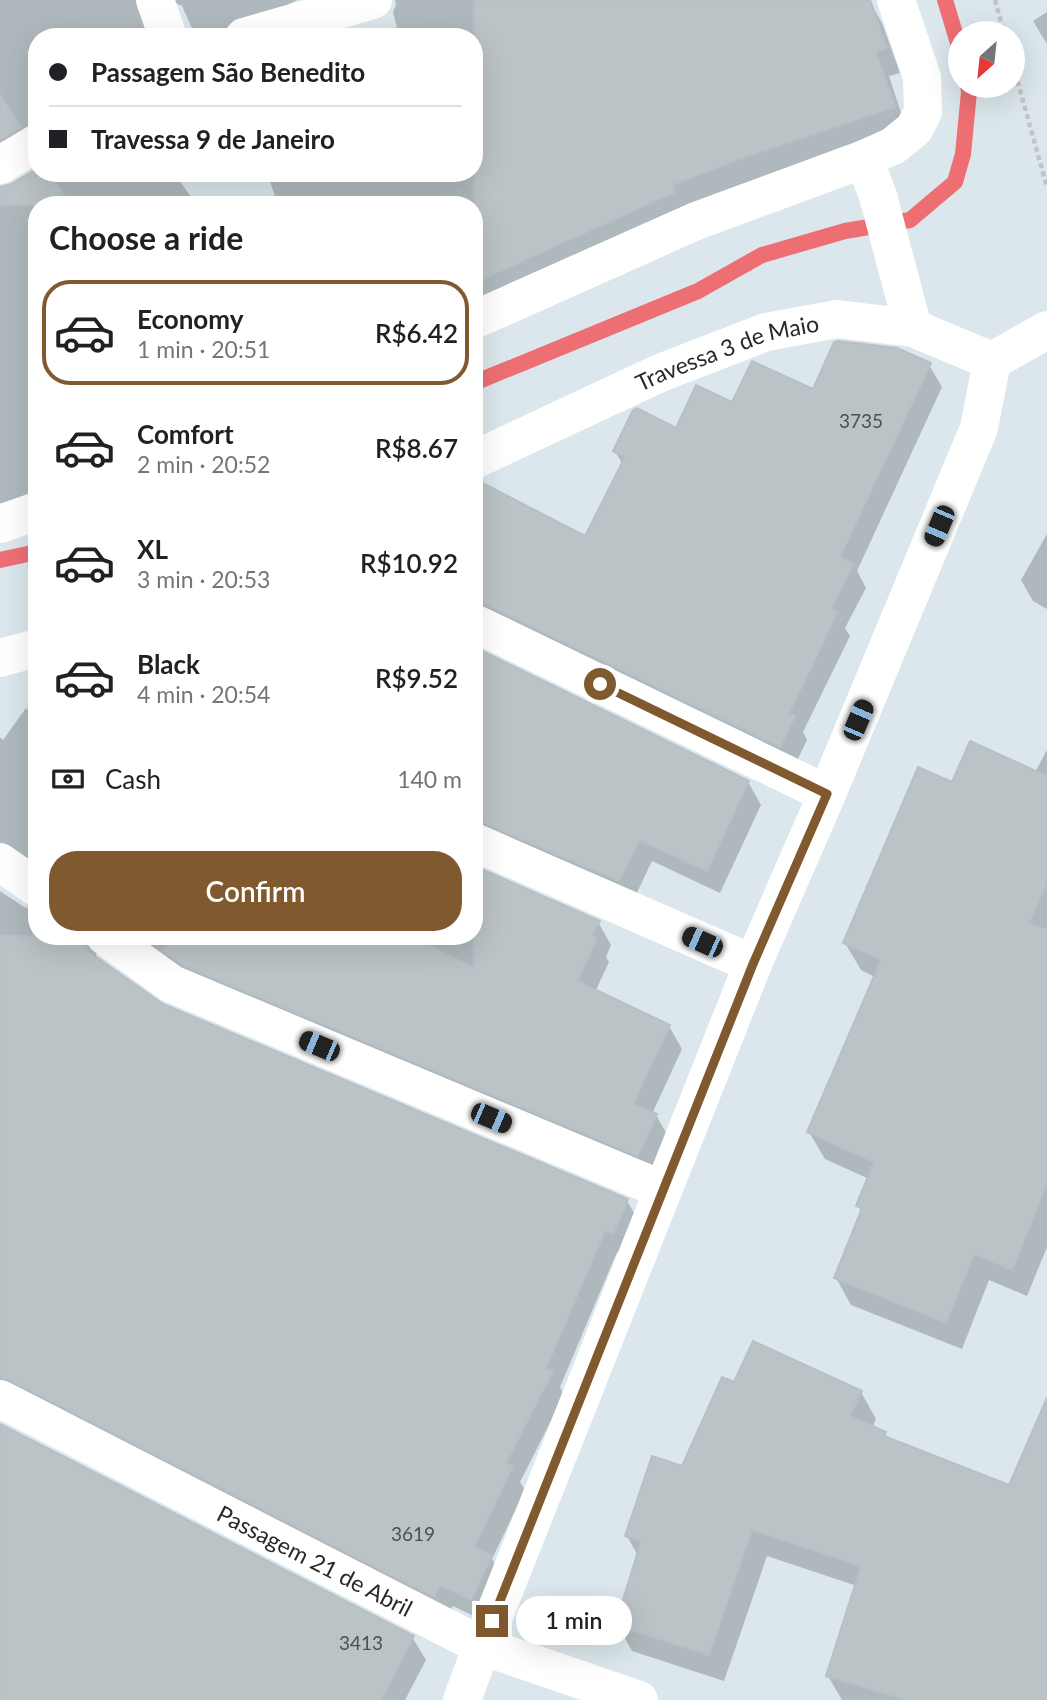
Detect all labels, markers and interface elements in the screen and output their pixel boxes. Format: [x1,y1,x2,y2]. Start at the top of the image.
north arrow [948,21,1026,98]
map controls [948,21,1025,98]
text: Passagem São Benedito [91,56,365,88]
text: Travessa 9 de Janeiro [91,123,335,155]
text: Choose a ride [49,218,243,257]
icon: car [53,301,116,364]
text: Economy [137,303,243,335]
street label: Travessa 3 de Maio [631,309,821,397]
text: R$6.42 [375,317,458,349]
text: 1 min · 20:51 [137,335,270,363]
house number: 3735 [839,409,883,432]
icon: car [53,416,116,479]
text: Comfort [137,418,234,450]
text: R$8.67 [375,432,458,464]
text: 2 min · 20:52 [137,450,270,478]
car [922,503,957,549]
icon: car [53,531,116,594]
text: XL [137,533,168,565]
text: R$10.92 [360,547,458,579]
text: 3 min · 20:53 [137,565,270,593]
icon: car [53,646,116,709]
text: Black [137,648,200,680]
text: R$9.52 [375,662,458,694]
route start [584,668,616,700]
text: 4 min · 20:54 [137,680,270,708]
car [841,697,876,743]
icon: cash [49,760,87,798]
text: Cash [105,763,161,795]
text: 140 m [397,765,462,793]
button: Confirm [49,851,462,931]
car [679,924,726,960]
car [296,1028,343,1064]
car [468,1100,515,1136]
street label: Passagem 21 de Abril [213,1499,417,1622]
house number: 3619 [391,1522,435,1545]
callout: 1 min [516,1596,632,1646]
route end [476,1605,508,1637]
text: 1 min [546,1606,602,1634]
house number: 3413 [339,1631,383,1654]

